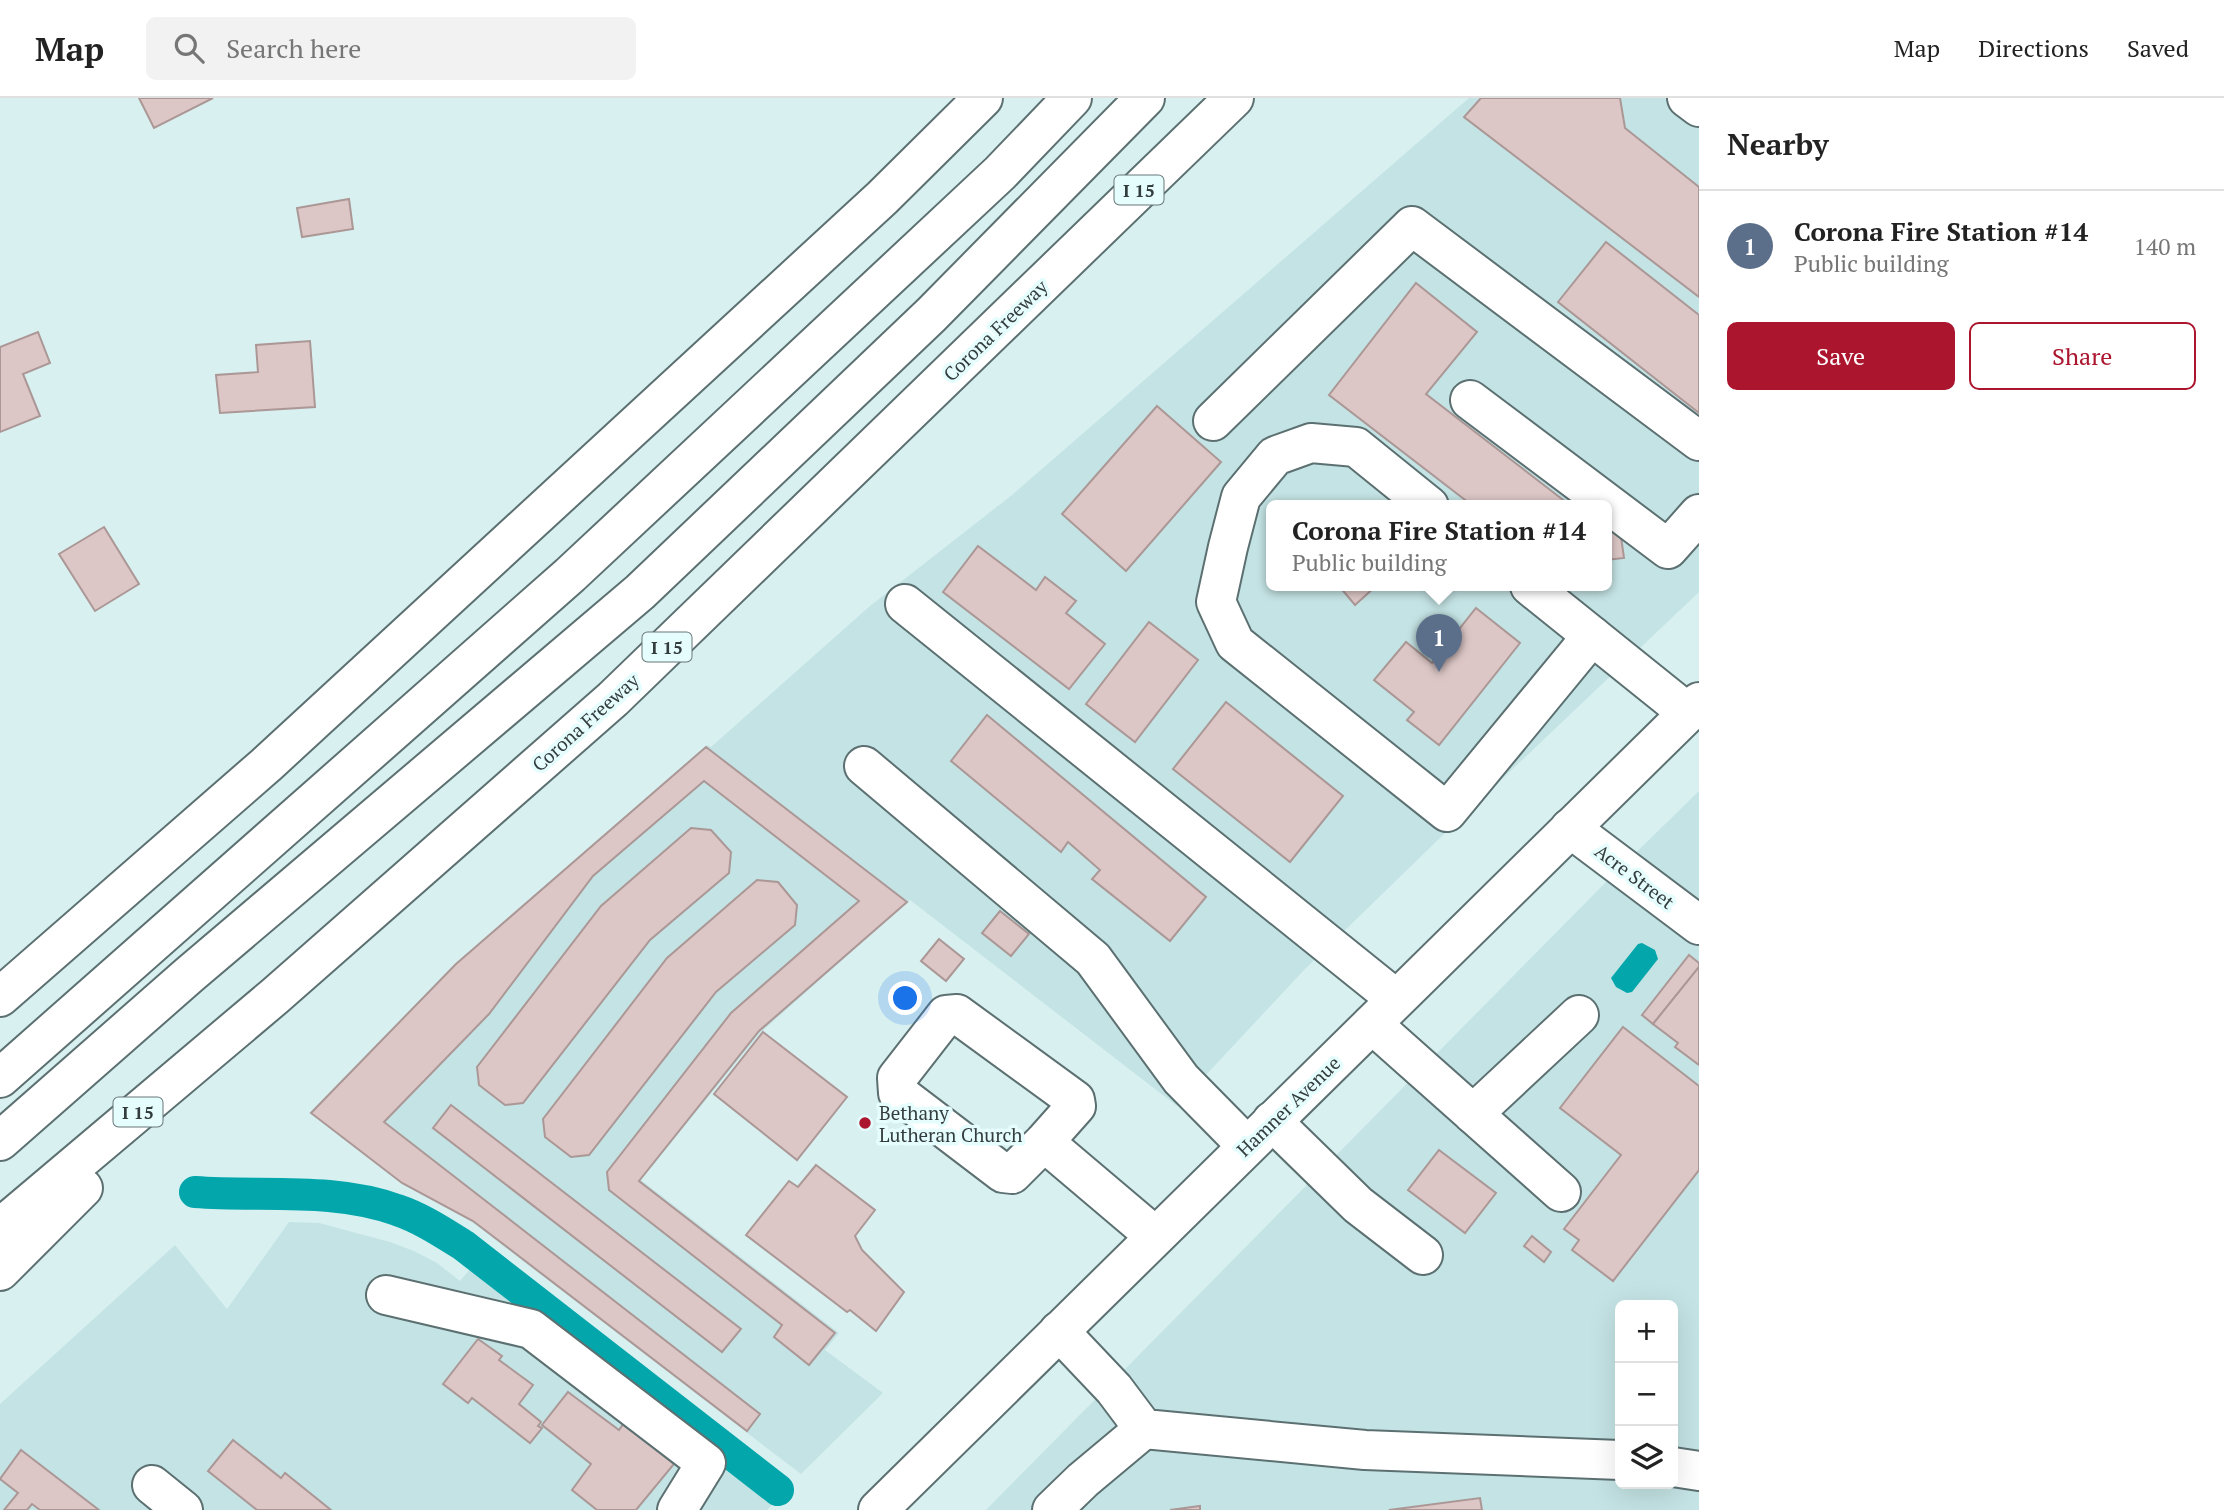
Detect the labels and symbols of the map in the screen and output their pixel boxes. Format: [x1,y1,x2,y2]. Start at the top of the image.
road number: I 15 [1114,176,1164,204]
street label: Corona Freeway [938,274,1053,386]
pin: 1 [1416,614,1462,672]
road number: I 15 [642,632,692,662]
street label: Corona Freeway [526,667,644,777]
street label: Acre Street [1590,838,1680,914]
your location [888,981,922,1015]
street label: Hamner Avenue [1231,1050,1345,1162]
road number: I 15 [114,1098,162,1126]
place label: Bethany Lutheran Church [879,1100,1023,1147]
marker: Bethany Lutheran Church [857,1115,873,1131]

